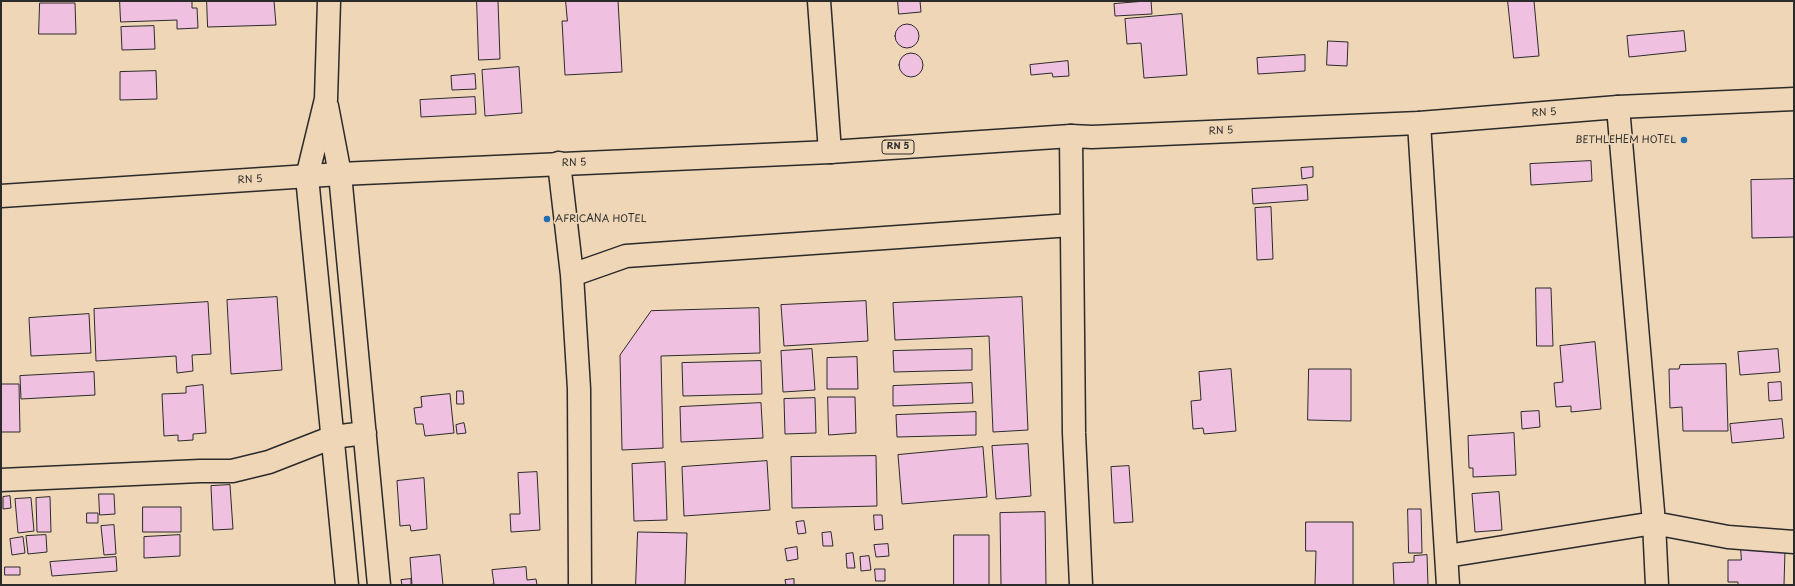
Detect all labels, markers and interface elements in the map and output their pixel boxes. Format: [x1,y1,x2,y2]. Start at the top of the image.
street label: RN 5 [1531,106,1557,120]
street label: RN 5 [1208,124,1234,138]
place label: BETHLEHEM HOTEL [1575,134,1676,146]
marker: BETHLEHEM HOTEL [1679,135,1689,145]
road number: RN 5 [882,140,914,154]
street label: RN 5 [561,157,587,169]
street label: RN 5 [237,173,263,187]
place label: AFRICANA HOTEL [555,213,647,225]
marker: AFRICANA HOTEL [542,214,552,224]

